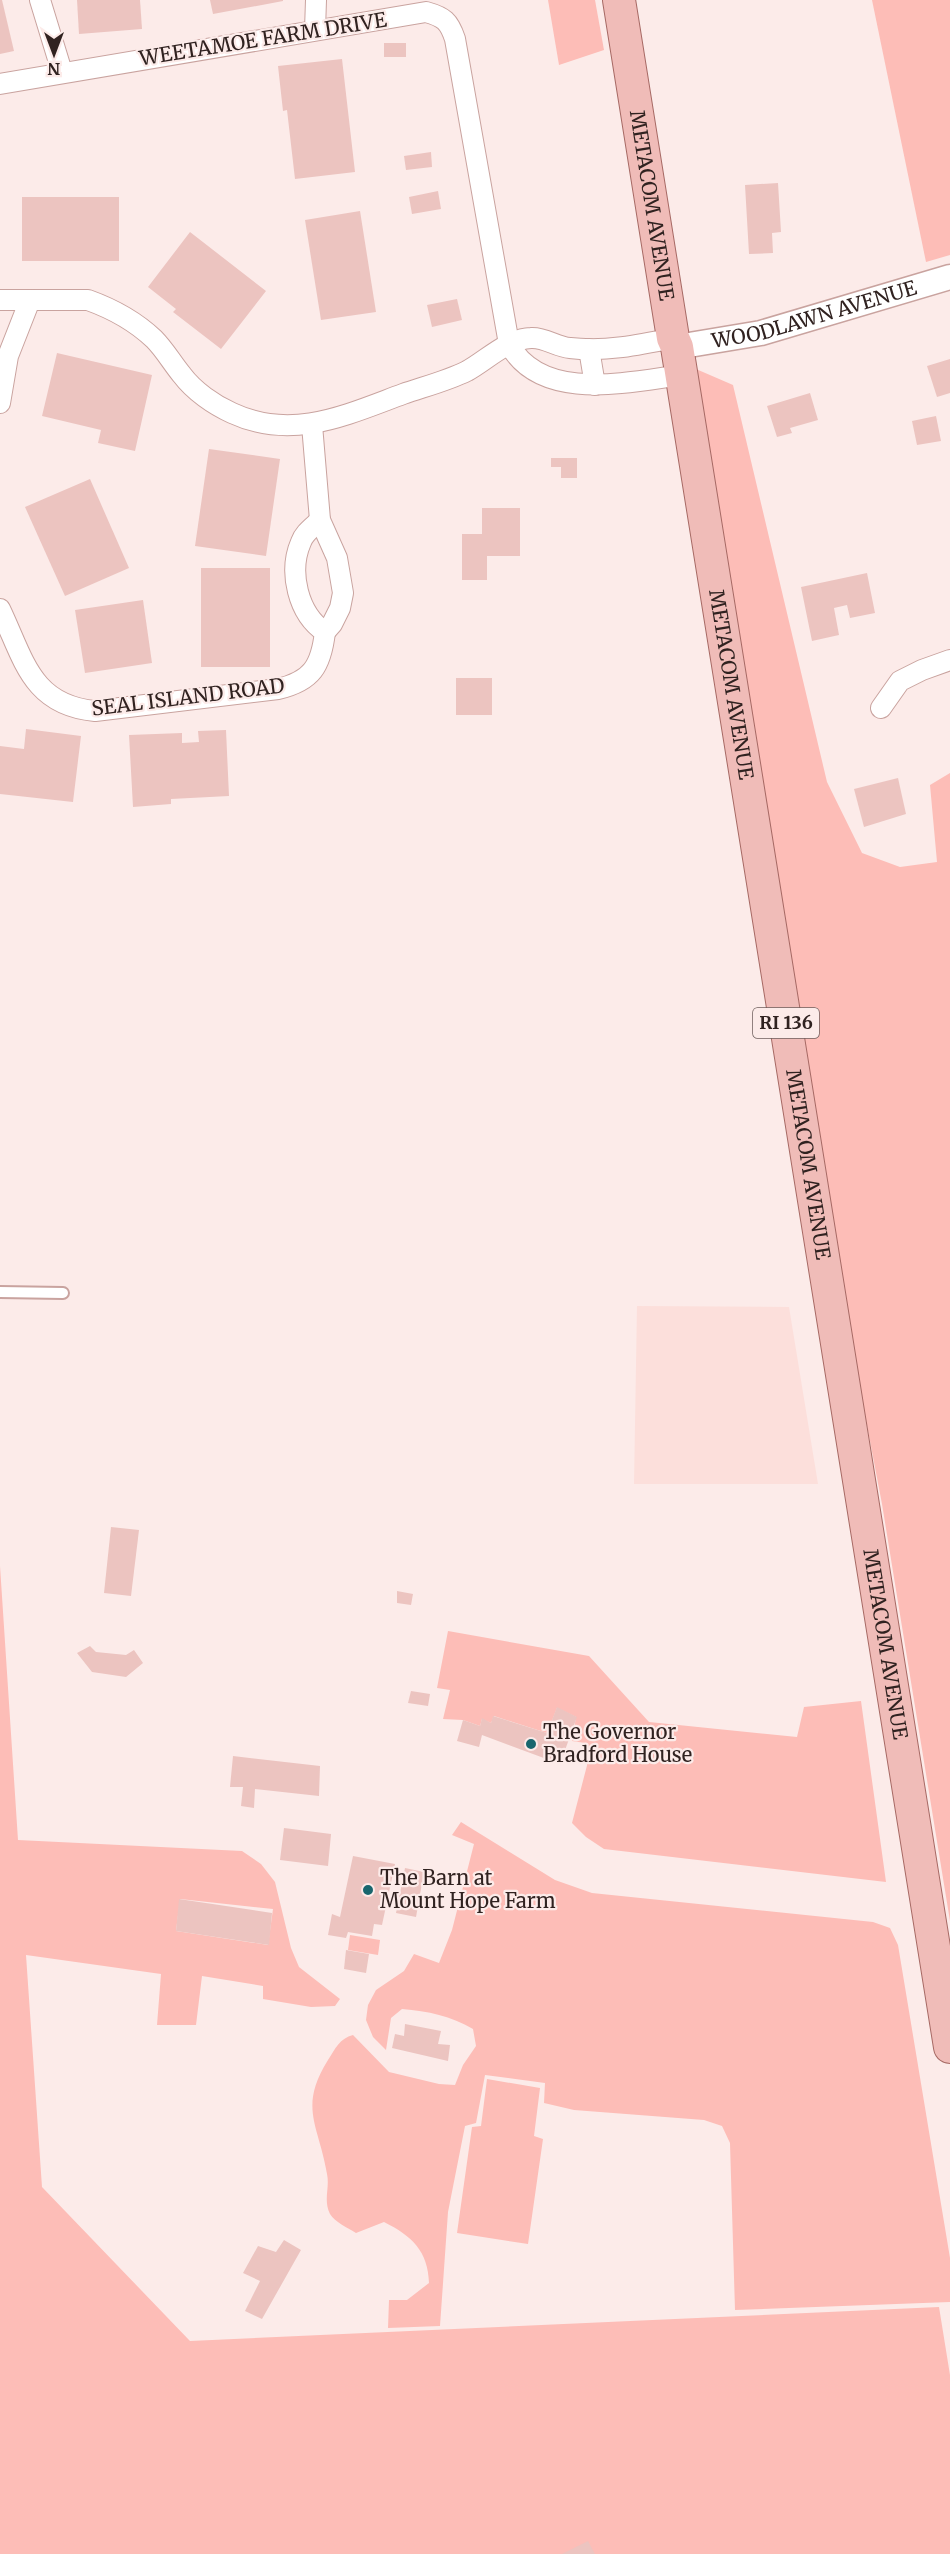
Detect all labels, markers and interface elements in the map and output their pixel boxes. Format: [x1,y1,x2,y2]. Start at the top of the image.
street label: WEETAMOE FARM DRIVE [136,7,389,71]
north arrow [24,24,84,84]
text: N [47,59,60,79]
street label: METACOM AVENUE [625,108,680,303]
street label: WOODLAWN AVENUE [709,275,920,353]
street label: METACOM AVENUE [704,587,759,782]
street label: SEAL ISLAND ROAD [90,672,286,721]
road number: RI 136 [753,1008,819,1038]
street label: METACOM AVENUE [781,1067,836,1262]
street label: METACOM AVENUE [858,1547,913,1741]
place label: The Governor Bradford House [543,1719,692,1767]
marker: The Governor Bradford House [524,1737,538,1751]
place label: The Barn at Mount Hope Farm [380,1865,556,1913]
marker: The Barn at Mount Hope Farm [361,1883,375,1897]

